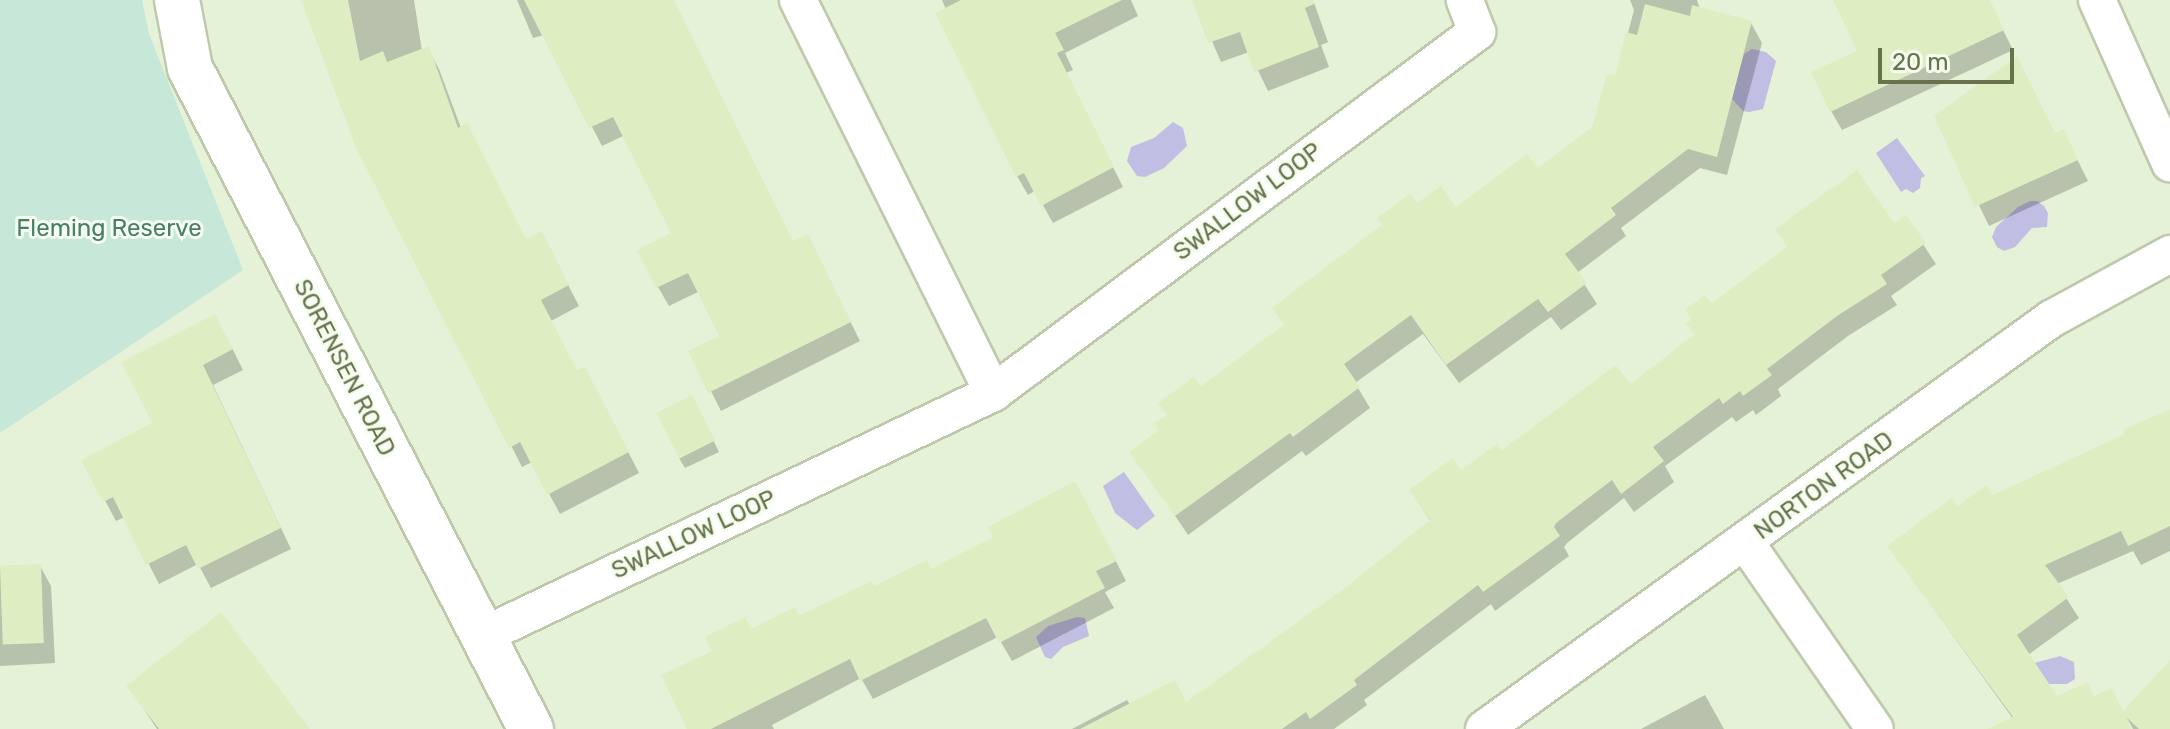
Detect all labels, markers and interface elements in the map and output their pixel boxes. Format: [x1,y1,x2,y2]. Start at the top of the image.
scale bar [1882,32,2018,82]
text: 20 m [1892,48,1949,76]
street label: SWALLOW LOOP [1168,137,1328,267]
park label: Fleming Reserve [16,215,202,243]
street label: SORENSEN ROAD [287,275,401,461]
street label: NORTON ROAD [1749,426,1899,546]
street label: SWALLOW LOOP [607,484,781,586]

